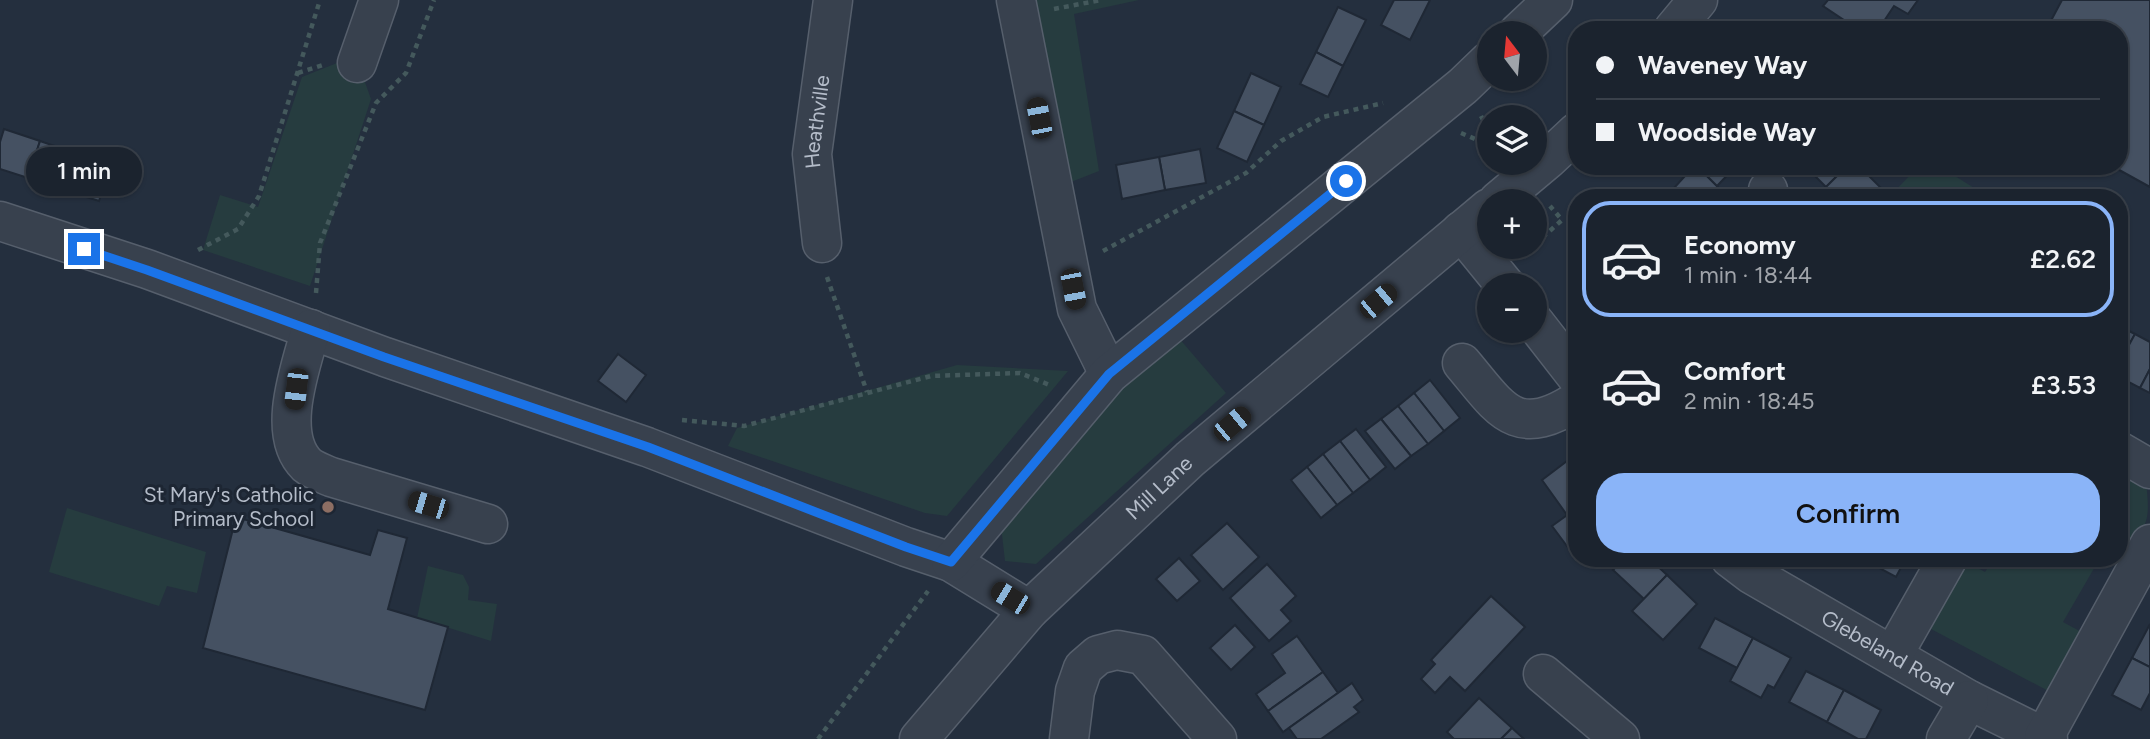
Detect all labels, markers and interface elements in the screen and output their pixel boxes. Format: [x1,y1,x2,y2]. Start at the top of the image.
north arrow [1477,21,1547,91]
map controls [1477,21,1547,343]
text: Waveney Way [1638,49,1807,81]
street label: Heathville [799,74,835,170]
car [1025,95,1054,141]
button: layers [1477,105,1547,175]
text: Woodside Way [1638,116,1816,148]
callout: 1 min [26,148,142,196]
text: 1 min [57,157,111,185]
route start [1330,165,1362,197]
button: + [1477,189,1547,259]
icon: car [1600,228,1663,291]
text: Economy [1684,229,1796,261]
route end [68,233,100,265]
text: £2.62 [2030,243,2096,275]
text: 1 min · 18:44 [1684,261,1812,289]
car [1059,266,1088,312]
button: − [1477,273,1547,343]
car [1356,279,1401,323]
icon: car [1600,354,1663,417]
text: Comfort [1684,355,1786,387]
car [284,367,309,411]
text: £3.53 [2031,369,2096,401]
text: 2 min · 18:45 [1684,387,1814,415]
car [1210,402,1255,446]
street label: Mill Lane [1120,450,1197,525]
button: Confirm [1596,473,2100,553]
place label: St Mary's Catholic Primary School [144,482,314,531]
car [405,489,452,521]
marker: St Mary's Catholic Primary School [320,499,336,515]
car [987,578,1034,618]
street label: Glebeland Road [1817,604,1958,700]

